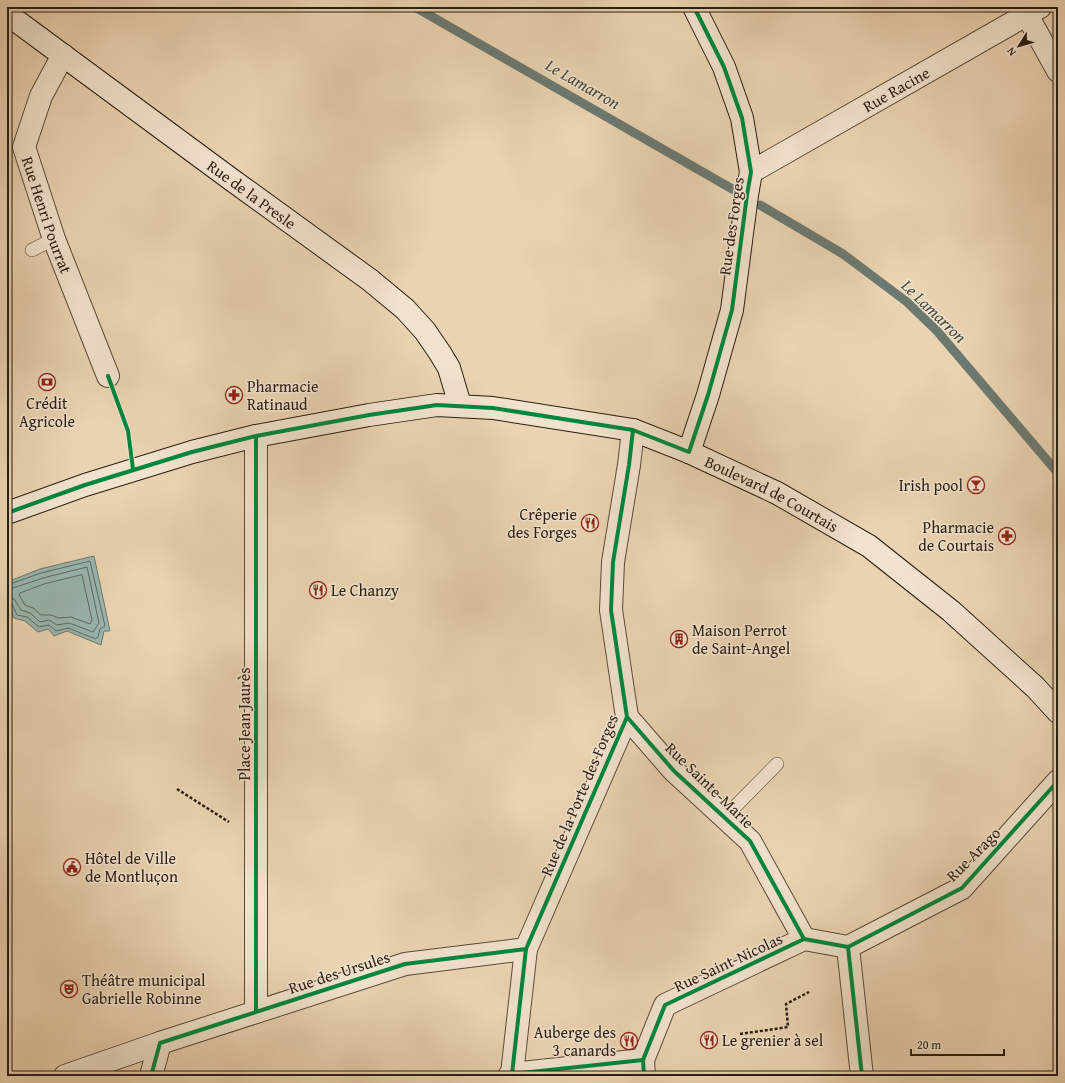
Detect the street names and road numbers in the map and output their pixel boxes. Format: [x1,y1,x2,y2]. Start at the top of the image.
street label: Rue Racine [858,60,934,118]
street label: Rue Henri Pourrat [16,153,79,277]
street label: Rue de la Presle [202,154,301,235]
street label: Rue des Forges [712,176,750,276]
street label: Boulevard de Courtais [701,449,843,538]
street label: Place Jean Jaurès [232,667,256,781]
street label: Rue de la Porte des Forges [534,710,624,880]
street label: Rue Sainte-Marie [660,736,760,834]
street label: Rue Arago [940,821,1006,887]
street label: Rue Saint-Nicolas [670,926,786,998]
street label: Rue des Ursules [285,944,393,1000]

